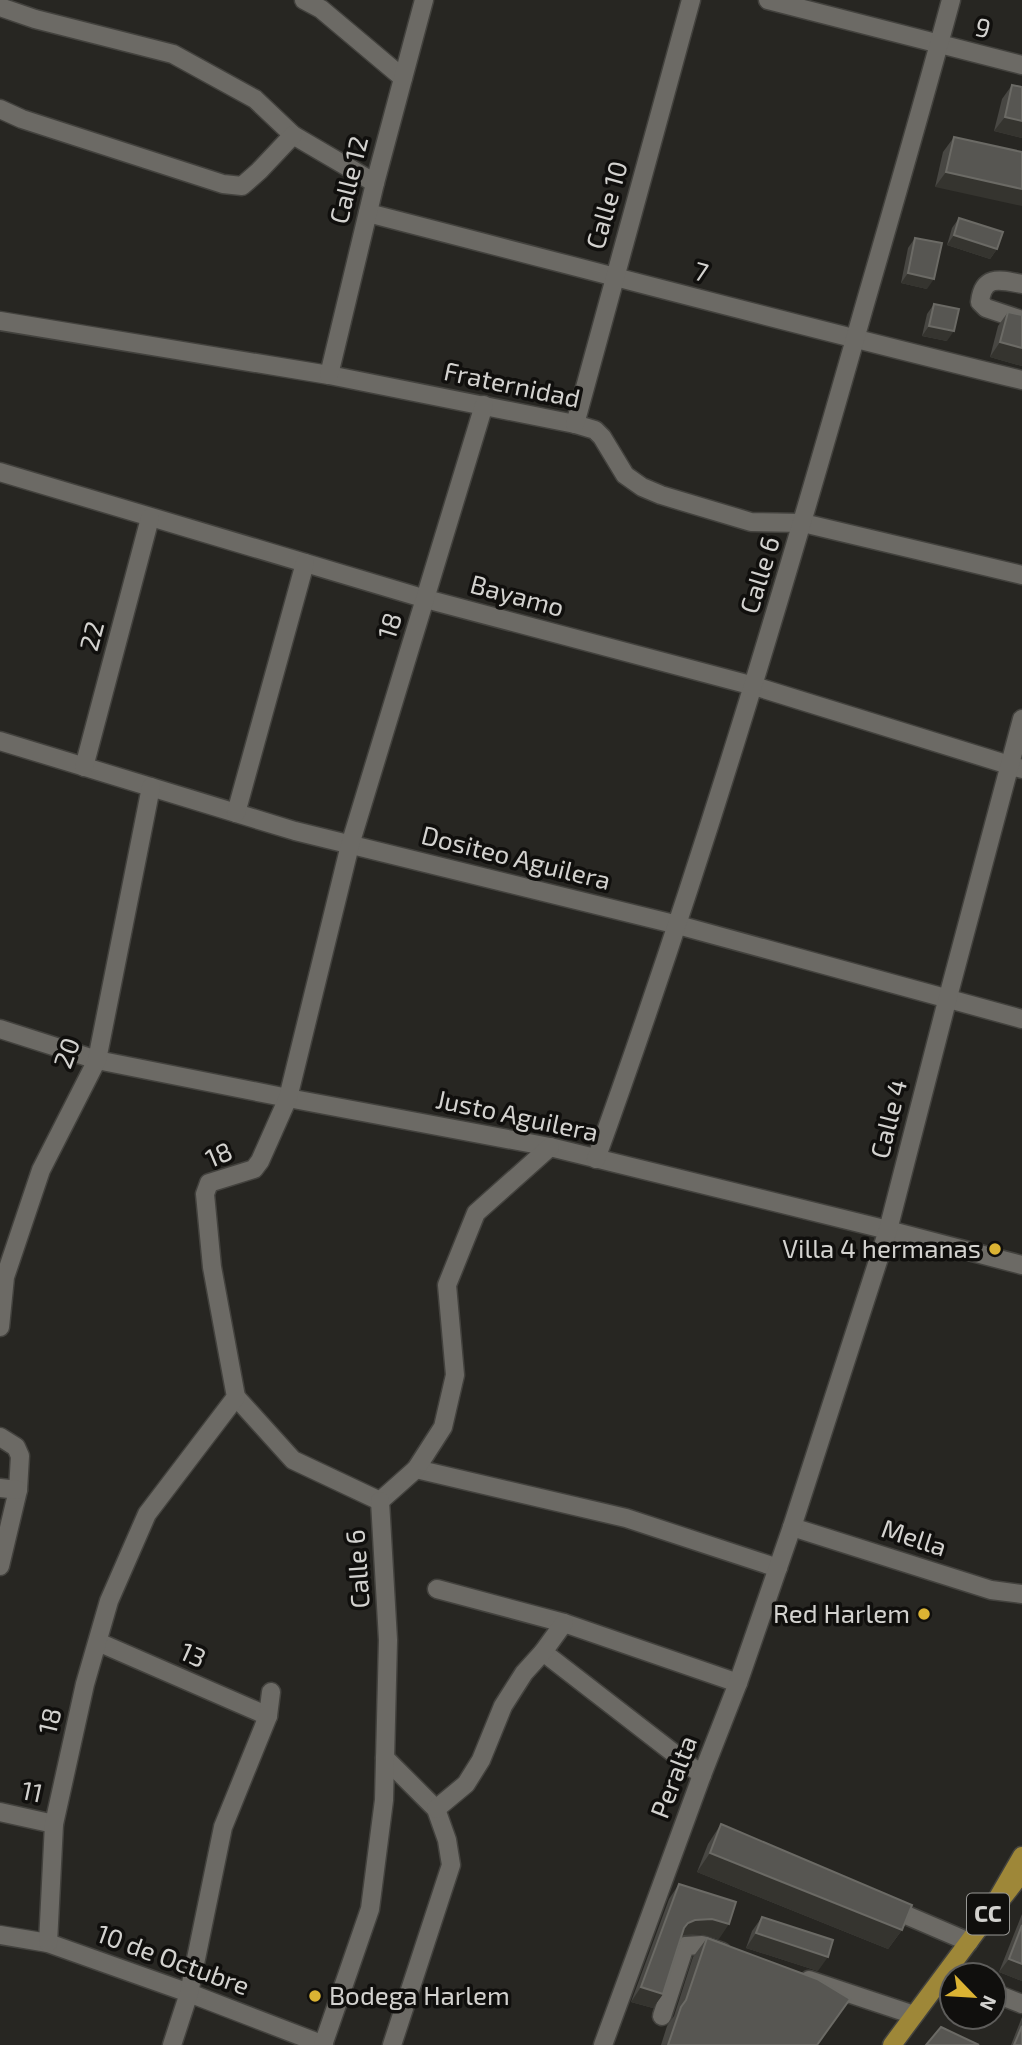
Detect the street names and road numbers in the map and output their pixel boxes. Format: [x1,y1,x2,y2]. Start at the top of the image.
street label: 9 [972,10,994,43]
street label: Calle 12 [322,133,373,227]
street label: Calle 10 [578,157,633,252]
street label: 7 [691,254,712,287]
street label: Fraternidad [441,354,583,413]
street label: Calle 6 [732,532,785,617]
street label: Bayamo [467,567,568,622]
street label: 18 [370,609,407,643]
street label: 22 [72,617,109,654]
street label: Dositeo Aguilera [419,818,614,895]
street label: 20 [46,1033,85,1072]
street label: Calle 4 [863,1076,912,1161]
street label: Justo Aguilera [433,1082,601,1147]
street label: 18 [200,1134,237,1173]
street label: Mella [878,1512,951,1562]
street label: Calle 6 [338,1529,375,1610]
street label: 13 [176,1634,211,1673]
street label: 18 [30,1704,67,1737]
street label: Peralta [643,1731,702,1822]
street label: 11 [19,1773,46,1808]
road number: CC [967,1894,1009,1935]
street label: 10 de Octubre [93,1917,254,2001]

